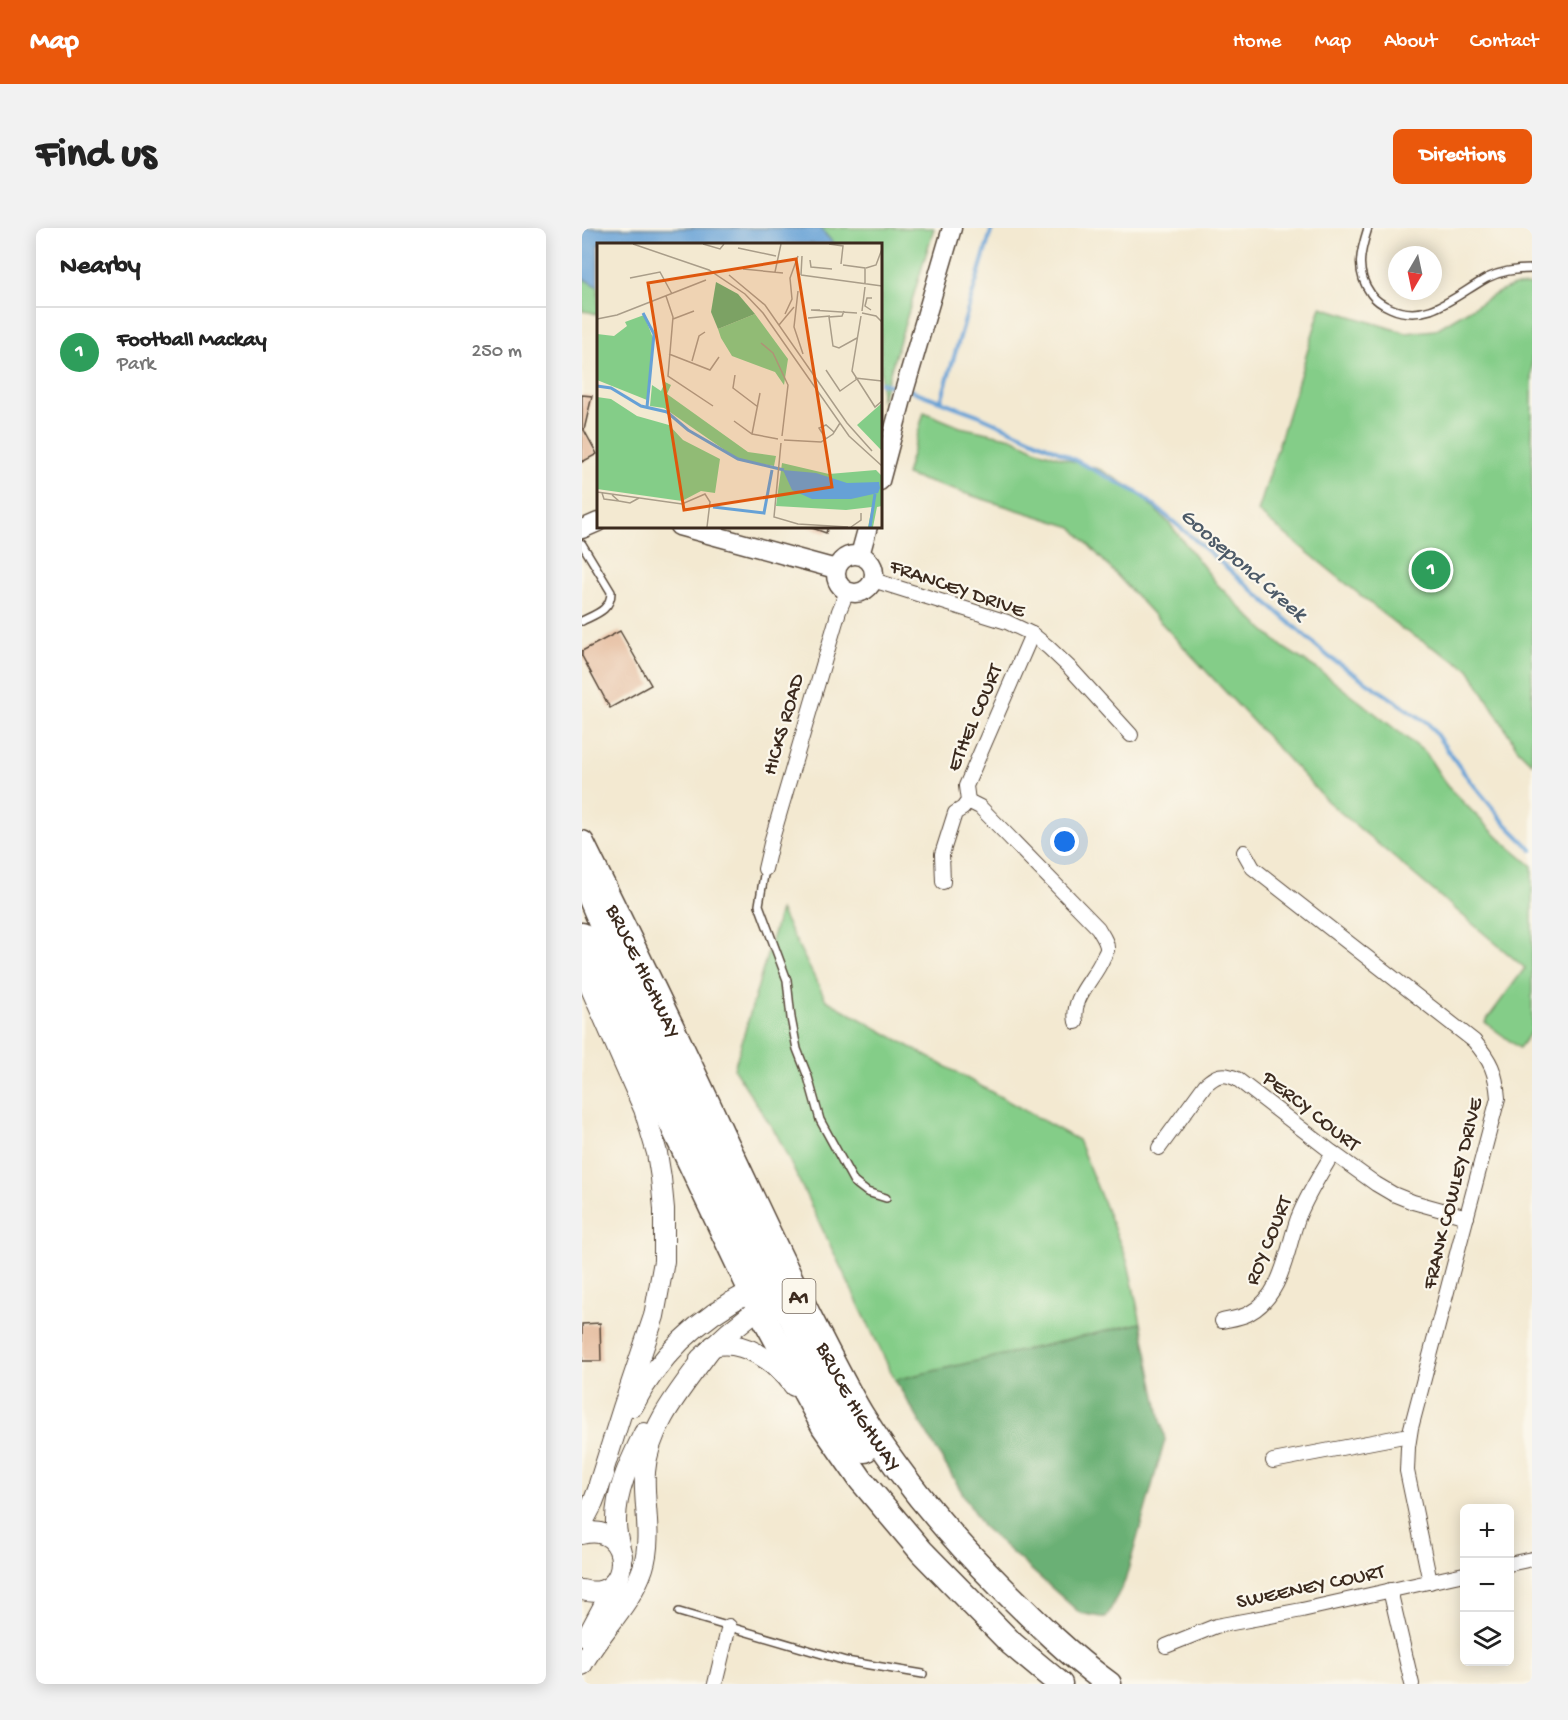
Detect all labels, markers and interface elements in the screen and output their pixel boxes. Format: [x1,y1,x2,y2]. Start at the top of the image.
text: Map [30,26,79,59]
text: Home [1233,30,1281,55]
text: Map [1314,30,1351,55]
text: About [1384,30,1437,55]
text: Contact [1470,30,1538,55]
button: Directions [1393,129,1532,184]
text: Find us [36,132,156,181]
inset map [597,243,882,528]
north arrow [1388,246,1442,300]
text: Nearby [60,252,141,283]
text: Football Mackay [117,328,267,354]
text: 1 [75,341,84,364]
text: 250 m [471,341,522,364]
text: Park [117,354,155,377]
water label: Goosepond Creek [1174,504,1313,629]
pin: 1 [1412,548,1450,592]
street label: FRANCEY DRIVE [885,555,1029,625]
street label: ETHEL COURT [942,660,1010,776]
street label: HICKS ROAD [759,671,812,779]
your location [1050,827,1079,856]
street label: BRUCE HIGHWAY [598,900,684,1043]
street label: PERCY COURT [1255,1066,1364,1159]
street label: FRANK COWLEY DRIVE [1418,1095,1490,1293]
street label: ROY COURT [1241,1192,1300,1289]
road number: A1 [782,1279,816,1313]
street label: BRUCE HIGHWAY [808,1338,905,1477]
map controls [1460,1504,1514,1666]
button: + [1460,1504,1514,1558]
button: − [1460,1558,1514,1612]
street label: SWEENEY COURT [1235,1560,1388,1616]
button: layers [1460,1612,1514,1666]

